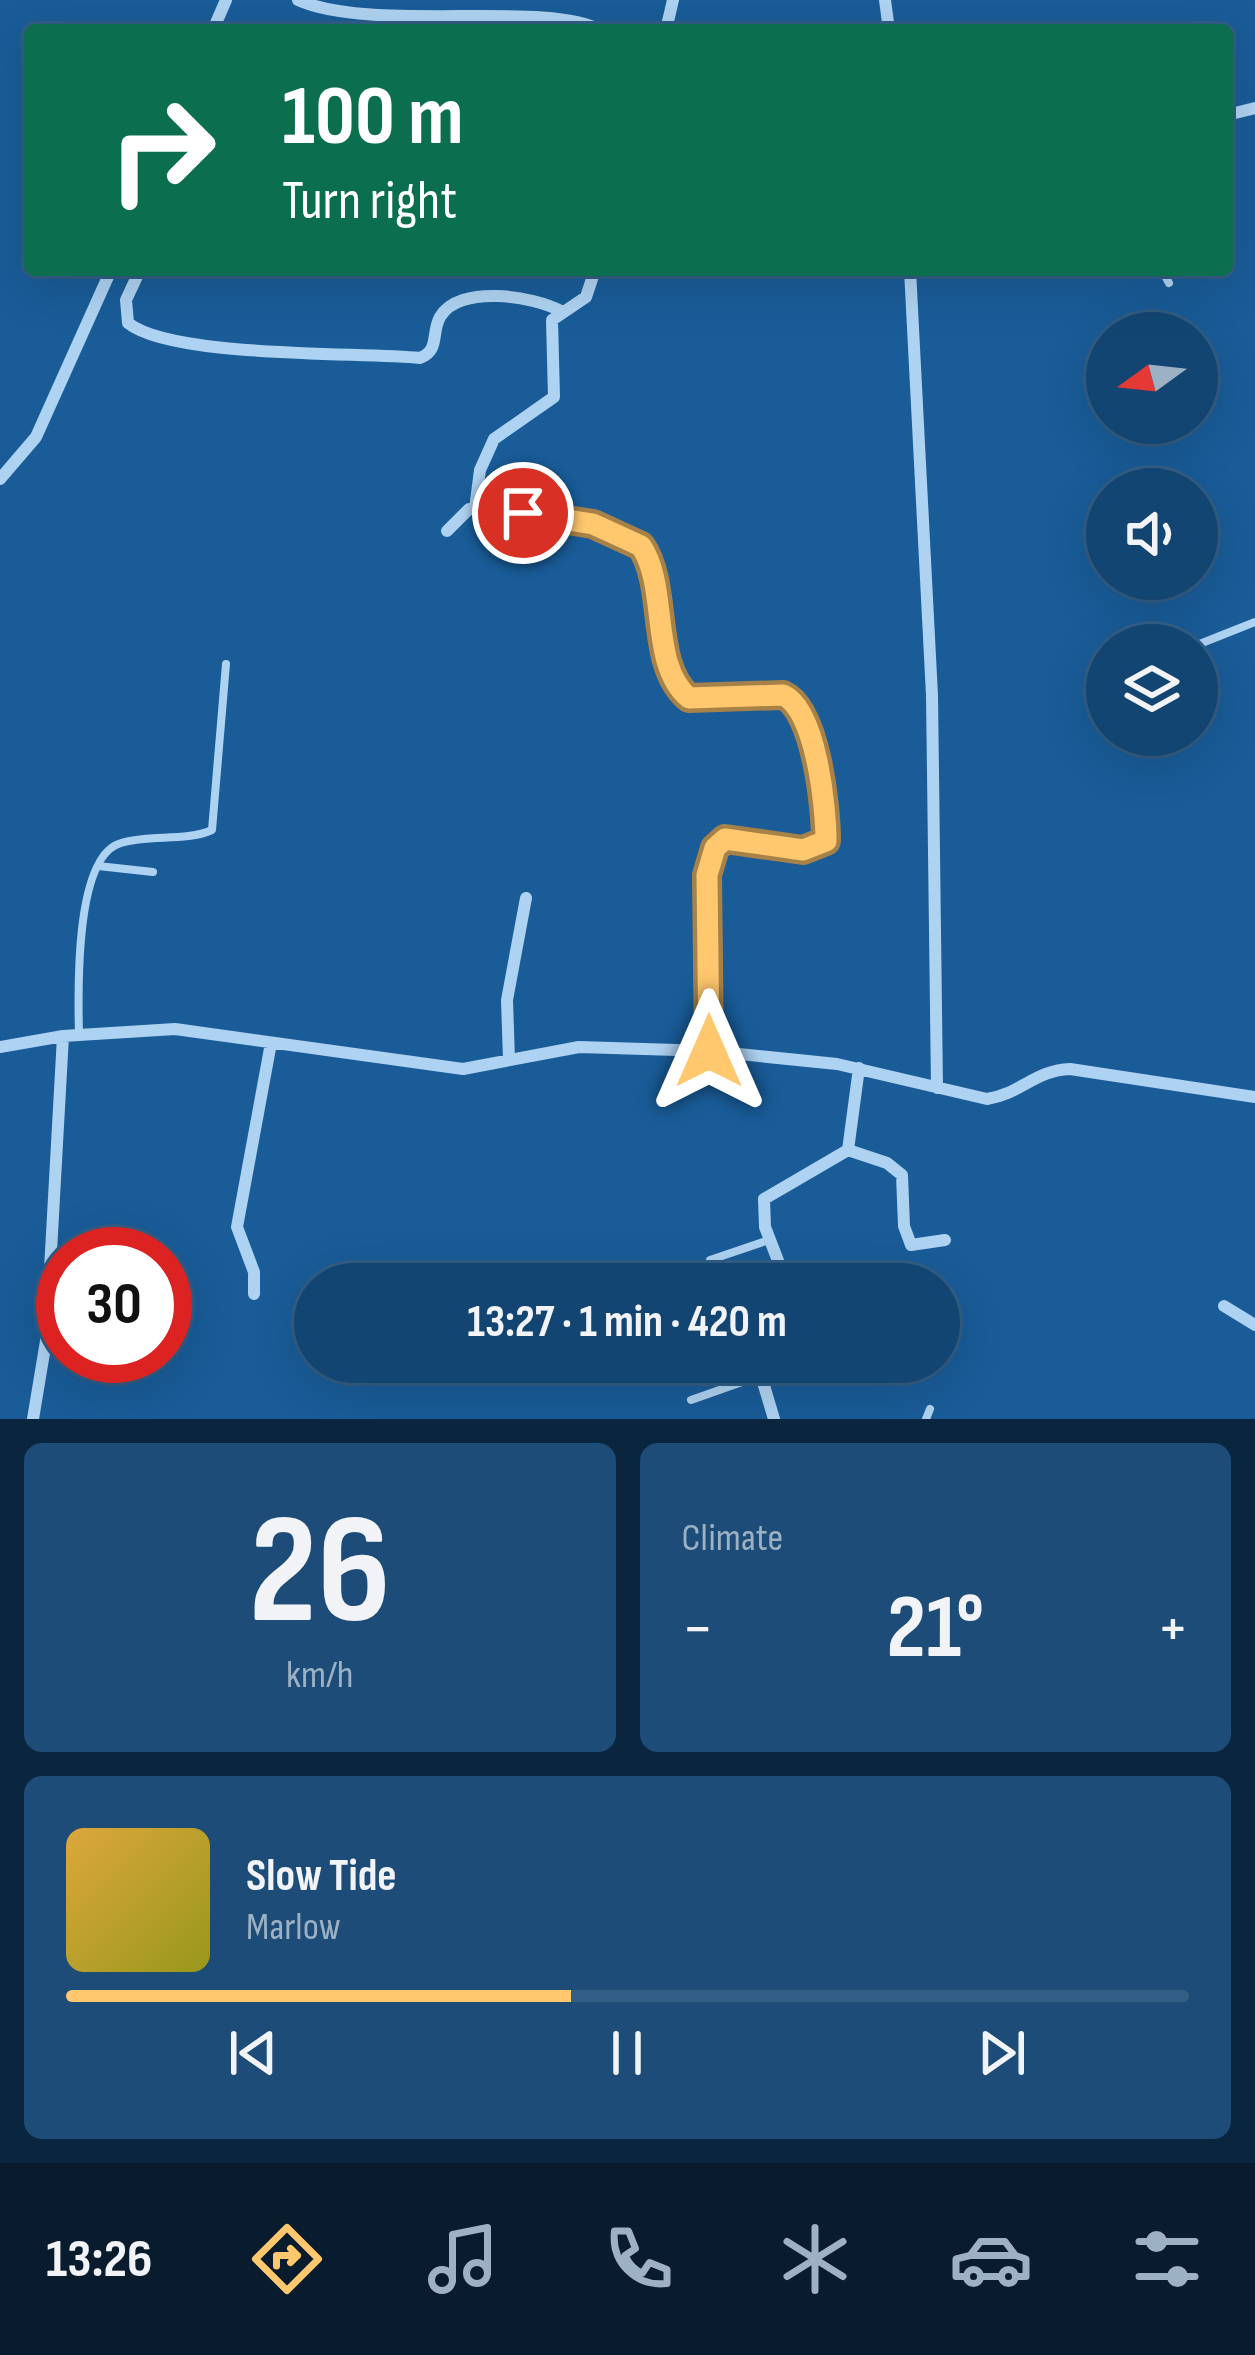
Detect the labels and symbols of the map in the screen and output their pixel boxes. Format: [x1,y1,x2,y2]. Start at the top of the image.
north arrow [1086,312,1218,444]
pin [472,462,574,564]
position arrow [646,988,772,1114]
speed limit sign: 30 [36,1227,192,1383]

